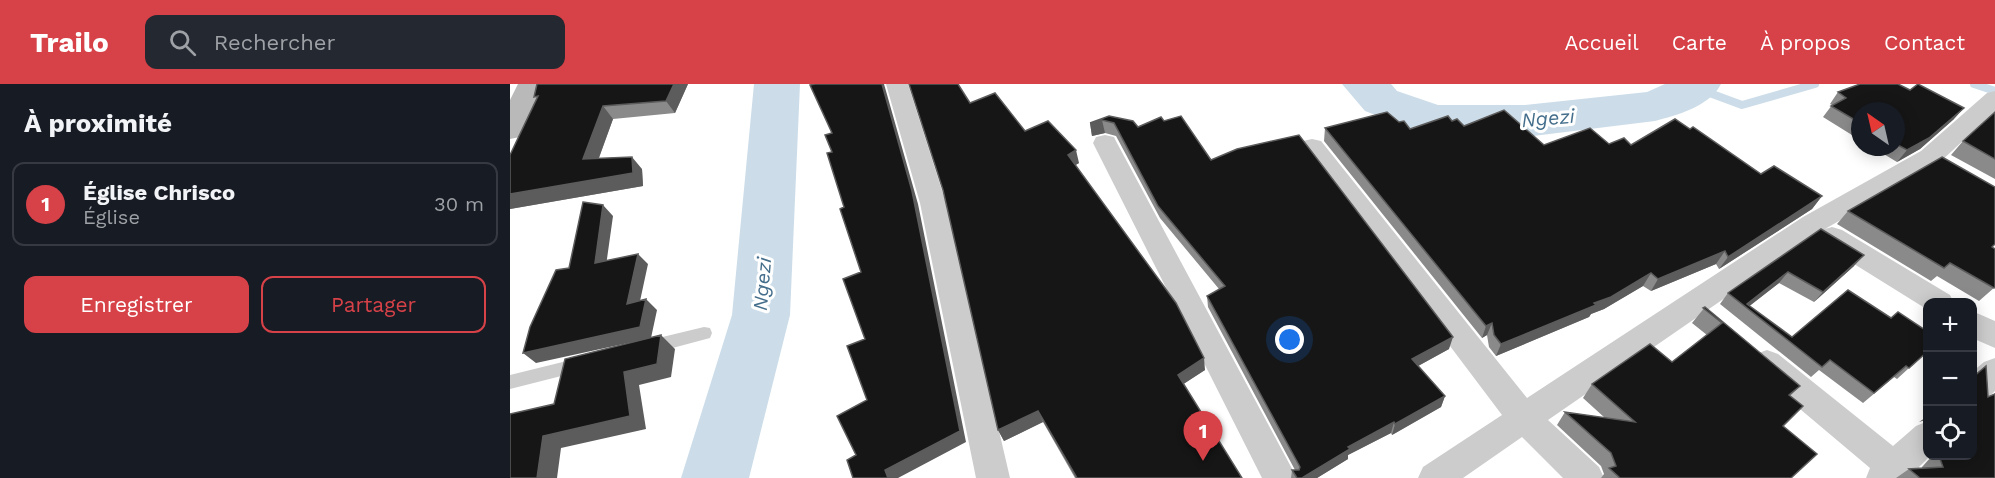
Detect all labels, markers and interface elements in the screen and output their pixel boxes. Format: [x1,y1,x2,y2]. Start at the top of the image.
search box [145,15,565,69]
text: Trailo [30,26,109,59]
icon: search [166,26,199,59]
text: Rechercher [214,30,336,55]
text: Accueil [1564,30,1639,55]
text: Carte [1672,30,1727,55]
text: À propos [1760,30,1851,55]
text: Contact [1884,30,1965,55]
north arrow [1851,102,1905,156]
water label: Ngezi [1520,104,1577,132]
text: À proximité [24,108,172,138]
text: Église Chrisco [83,180,235,205]
text: 1 [41,192,50,216]
text: 30 m [434,192,484,216]
text: Église [83,205,140,229]
water label: Ngezi [748,255,776,312]
button: Enregistrer [24,276,249,333]
button: Partager [261,276,486,333]
map controls [1923,298,1977,460]
button: + [1923,298,1977,352]
your location [1275,325,1304,354]
button: − [1923,352,1977,406]
button: locate [1923,406,1977,460]
pin: 1 [1184,412,1222,461]

